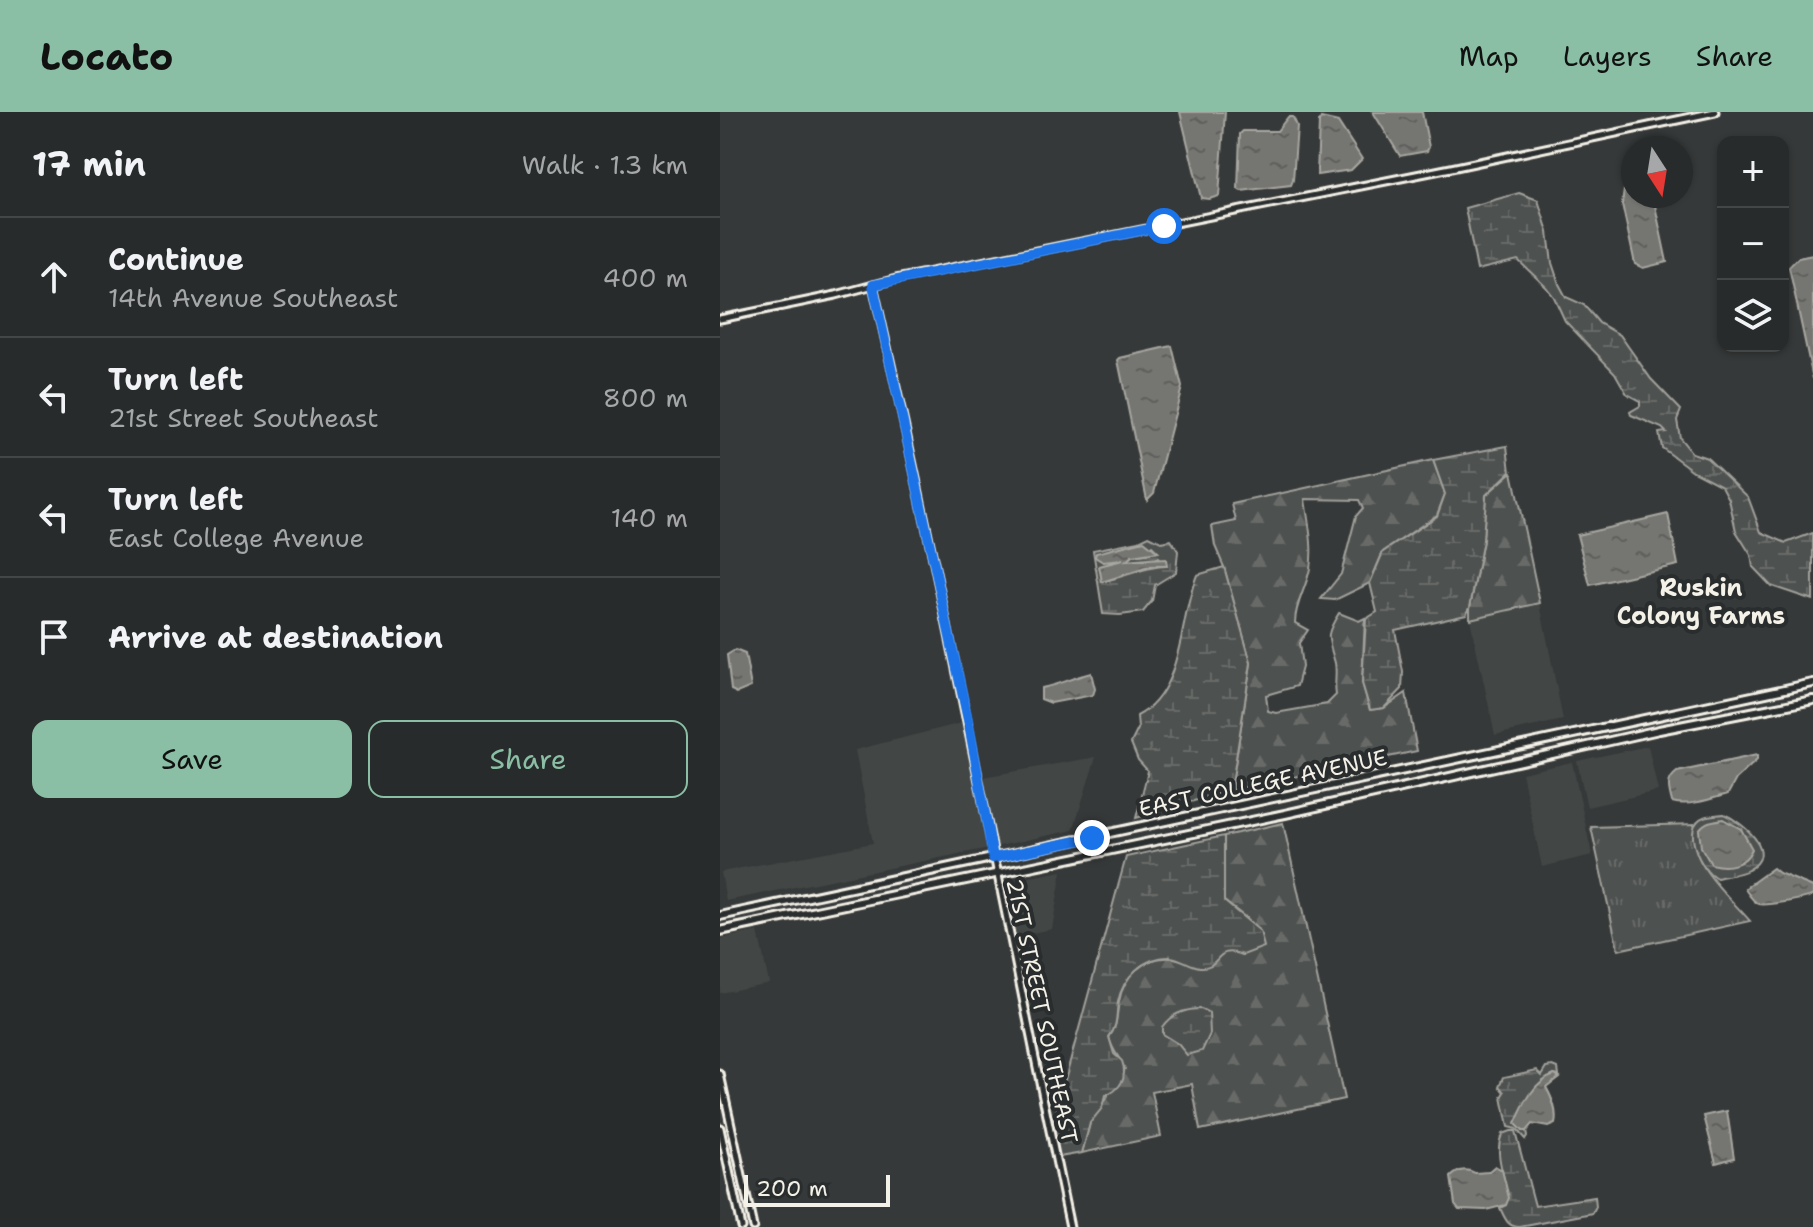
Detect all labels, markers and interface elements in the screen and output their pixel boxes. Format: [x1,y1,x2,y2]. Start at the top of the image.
text: Locato [40,31,173,82]
text: Map [1459,37,1519,75]
text: Layers [1563,37,1652,75]
text: Share [1696,37,1773,75]
north arrow [1621,136,1693,208]
map controls [1717,136,1789,352]
button: + [1717,136,1789,208]
text: 17 min [32,141,146,187]
text: Walk · 1.3 km [522,147,688,182]
route start [1146,208,1182,244]
button: − [1717,208,1789,280]
text: Continue [108,239,244,280]
icon: ahead [32,255,76,299]
text: 400 m [603,260,688,295]
text: 14th Avenue Southeast [108,280,398,315]
button: layers [1717,280,1789,352]
text: Turn left [108,359,243,400]
icon: left [32,375,76,419]
text: 800 m [603,380,688,415]
text: 21st Street Southeast [108,400,379,435]
text: Turn left [108,479,243,520]
icon: left [32,495,76,539]
text: 140 m [611,500,688,535]
text: East College Avenue [108,520,364,555]
district label: Ruskin Colony Farms [1617,572,1785,632]
icon: arrive [32,615,76,659]
text: Arrive at destination [108,617,443,658]
button: Save [32,720,352,798]
button: Share [368,720,688,798]
street label: EAST COLLEGE AVENUE [1136,743,1390,823]
route end [1074,820,1110,856]
street label: 21ST STREET SOUTHEAST [1000,876,1084,1146]
scale bar [744,1171,890,1207]
text: 200 m [756,1174,828,1203]

